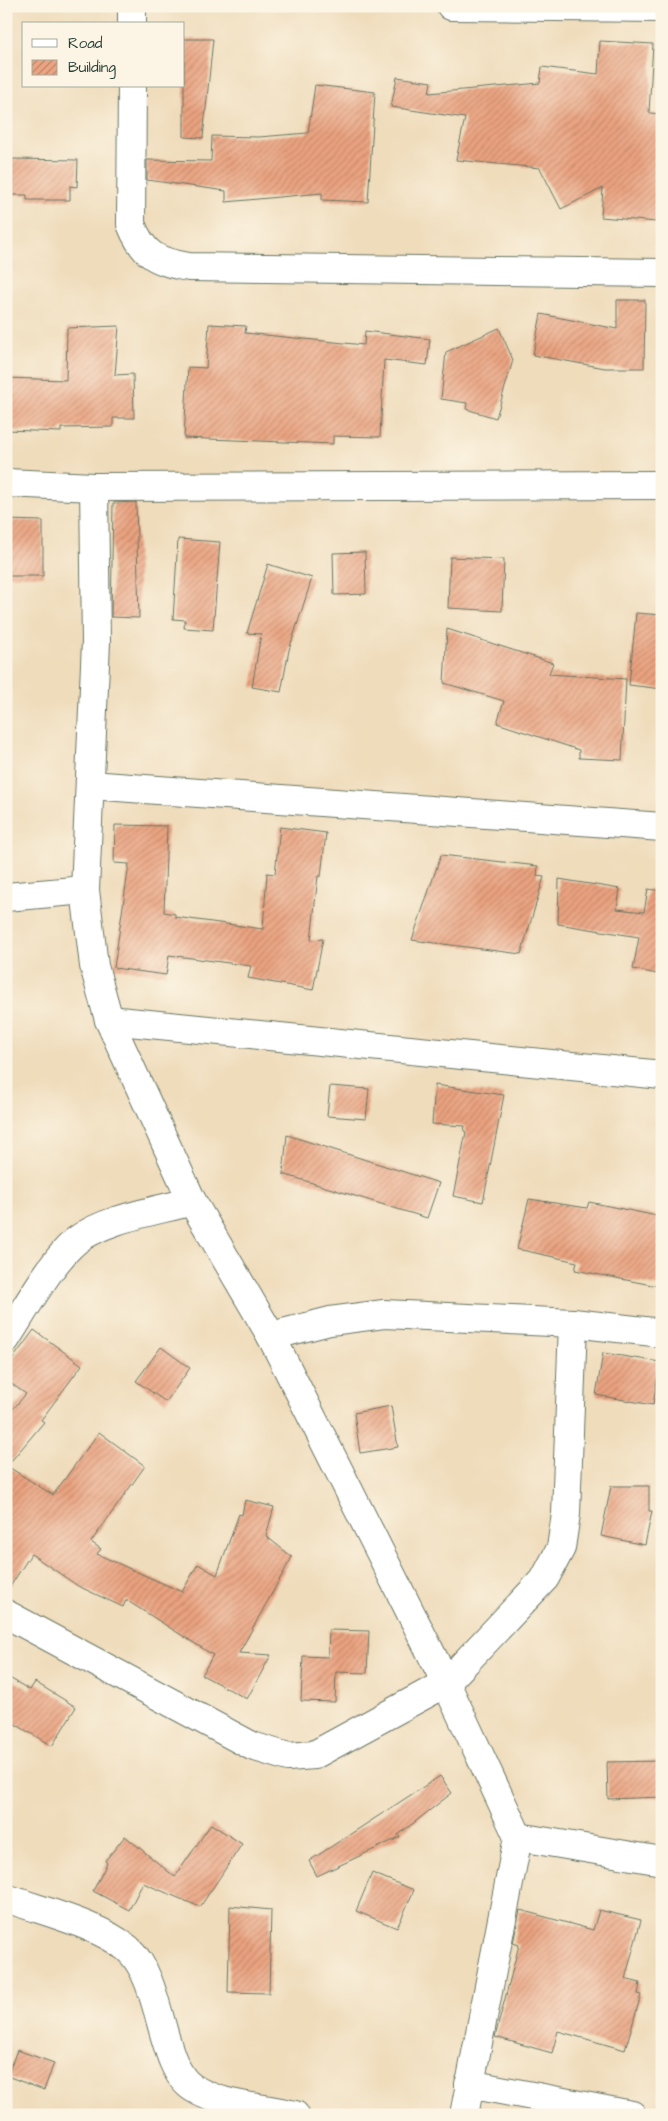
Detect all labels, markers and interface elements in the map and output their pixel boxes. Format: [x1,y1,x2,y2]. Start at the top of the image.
legend [22,22,185,88]
text: Road [68,33,103,54]
text: Building [68,57,116,79]

